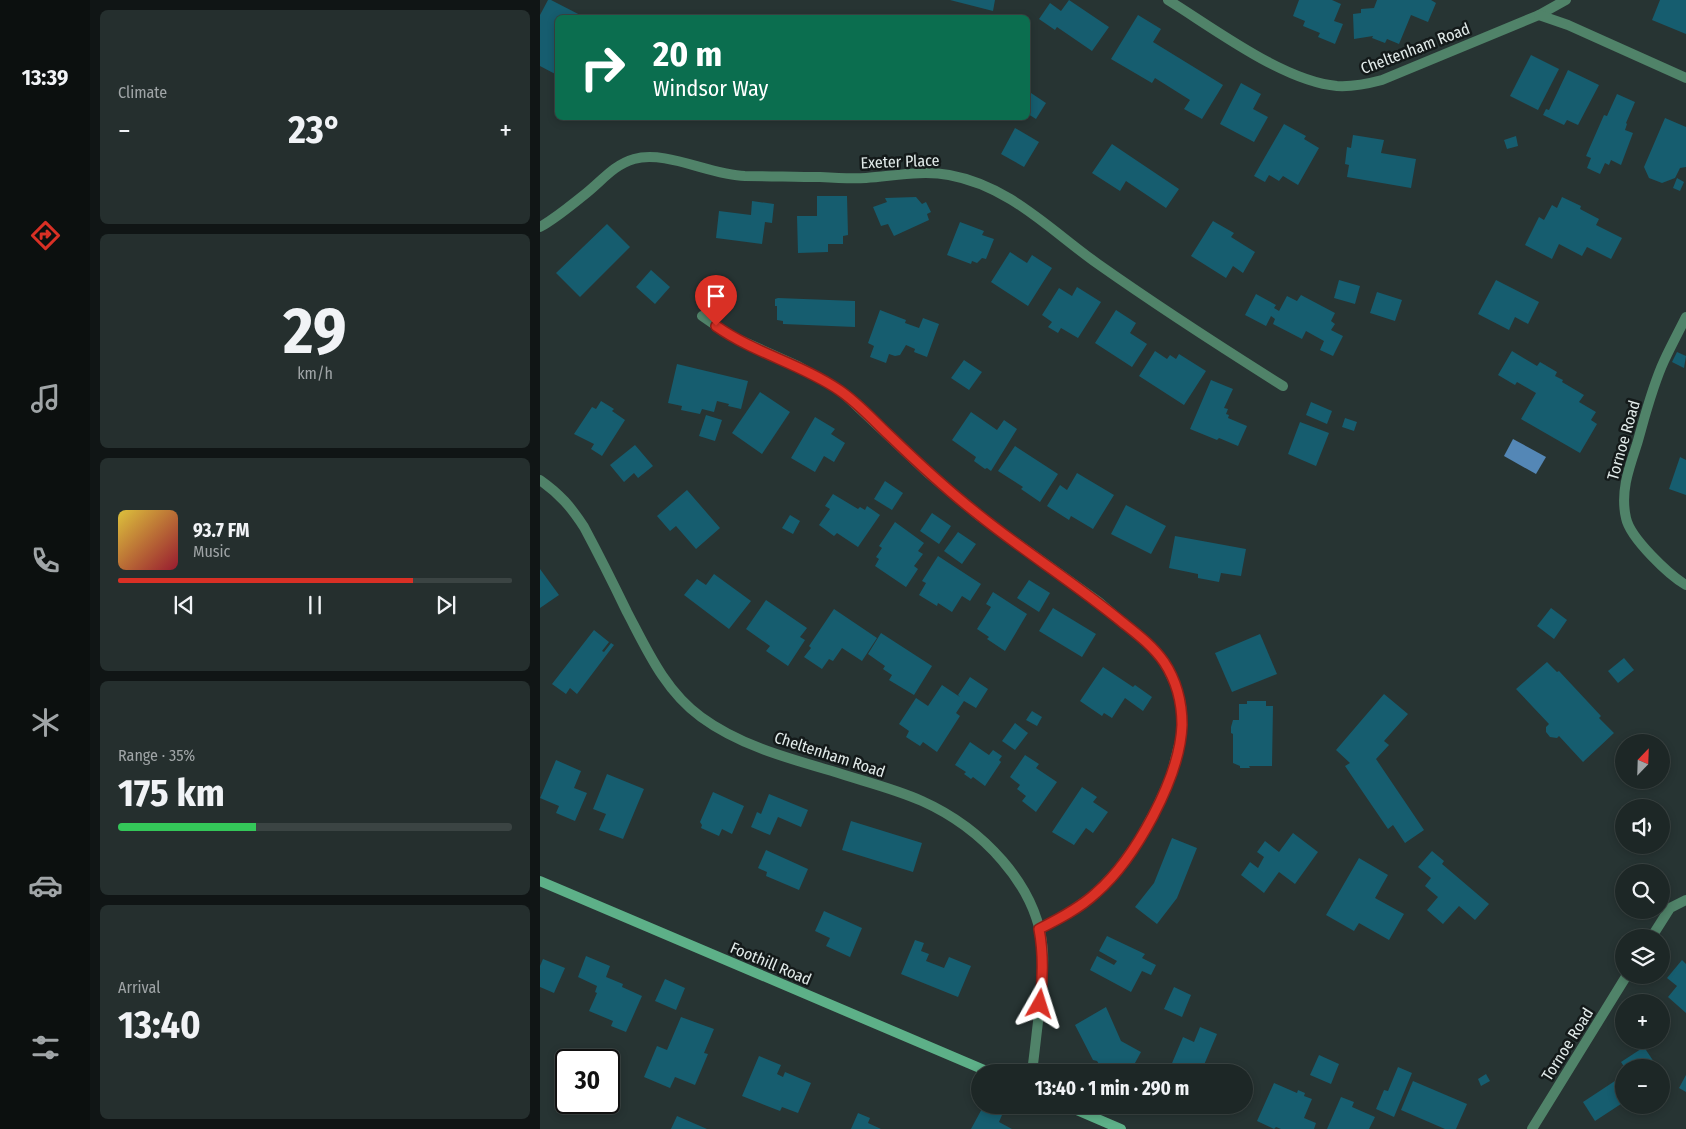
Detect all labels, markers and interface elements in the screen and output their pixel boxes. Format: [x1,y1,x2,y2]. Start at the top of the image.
street label: Cheltenham Road [1358,19,1472,78]
text: 20 m [653,33,722,75]
icon: right [570,35,635,100]
text: 13:39 [22,64,68,91]
text: Windsor Way [653,75,768,102]
text: Climate [118,83,167,102]
text: 23° [288,107,342,153]
text: − [118,114,131,147]
text: + [499,114,512,147]
street label: Exeter Place [860,151,940,172]
icon: directions [28,218,63,253]
pin [695,275,737,326]
icon: arrive [702,282,730,310]
text: 29 [283,292,347,370]
text: km/h [297,364,333,383]
icon: music [28,381,63,416]
street label: Tornoe Road [1603,398,1644,482]
text: 93.7 FM [193,519,249,542]
text: Music [193,542,230,561]
icon: phone [28,543,63,578]
icon: previous [170,591,198,619]
icon: pause [301,591,329,619]
icon: next [432,591,460,619]
icon: climate [28,705,63,740]
street label: Cheltenham Road [772,728,888,781]
north arrow [1615,734,1670,789]
map controls [1615,734,1670,1114]
text: Range · 35% [118,746,195,765]
text: 175 km [118,770,225,816]
button: sound [1615,799,1670,854]
button: search [1615,864,1670,919]
icon: car [28,868,63,903]
button: layers [1615,929,1670,984]
street label: Foothill Road [727,938,814,989]
position arrow [1013,977,1065,1029]
text: Arrival [118,978,160,997]
button: + [1615,994,1670,1049]
text: 13:40 [118,1002,201,1048]
street label: Tornoe Road [1538,1004,1597,1084]
icon: filters [28,1030,63,1065]
speed limit sign: 30 [555,1049,620,1114]
button: − [1615,1059,1670,1114]
text: 13:40 · 1 min · 290 m [1035,1077,1189,1100]

